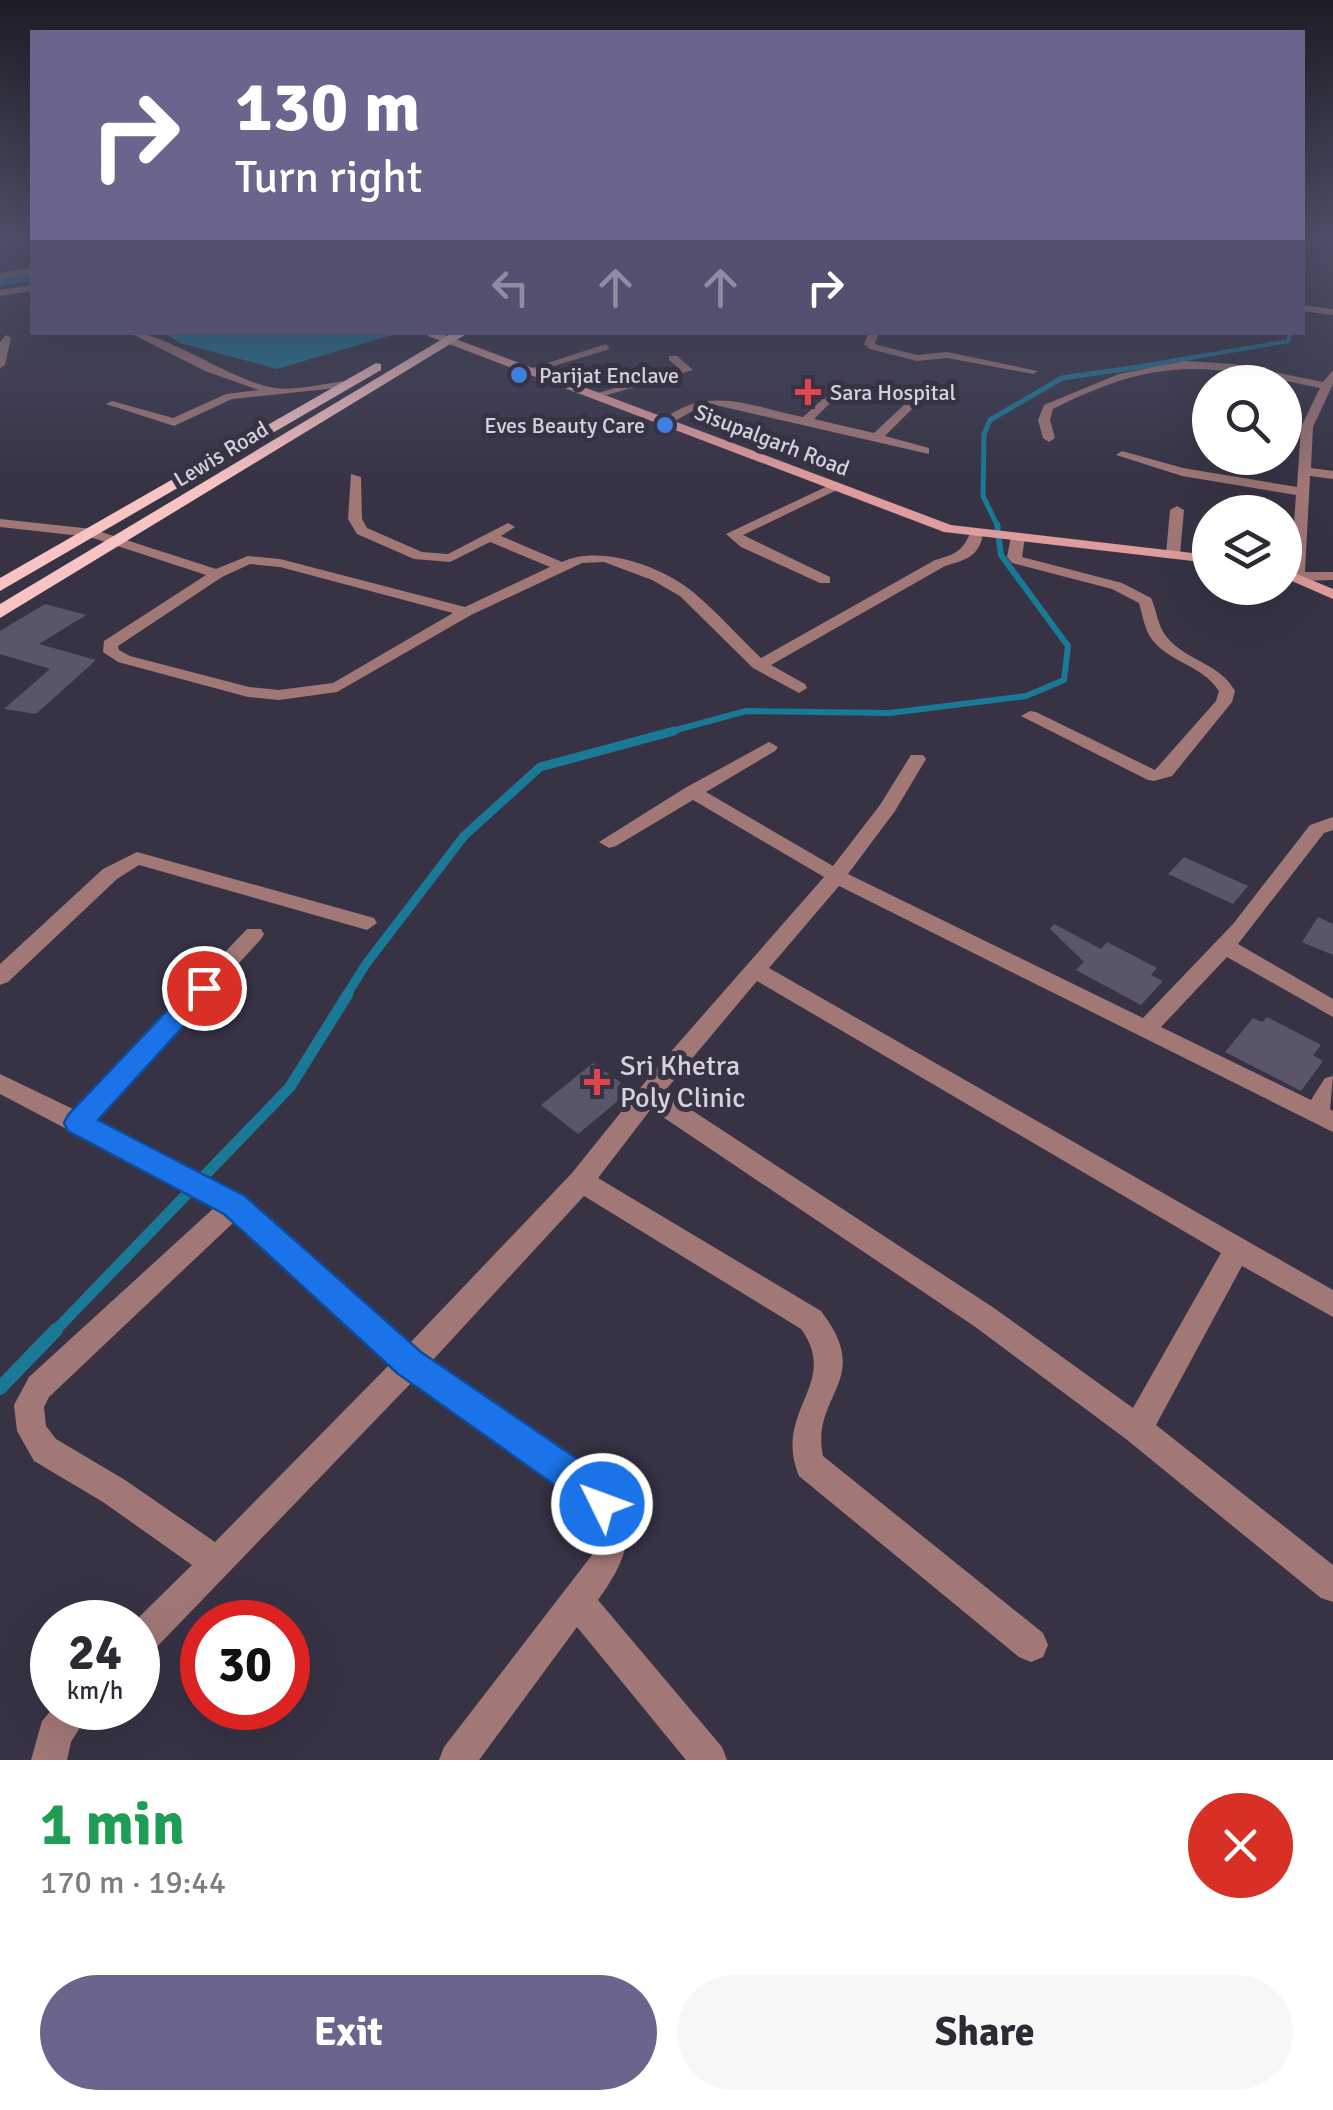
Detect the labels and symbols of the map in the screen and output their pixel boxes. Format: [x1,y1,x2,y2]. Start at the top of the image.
place label: Parijat Enclave [539,362,679,389]
marker: Parijat Enclave [508,364,530,386]
marker: Sara Hospital [795,379,821,405]
place label: Sara Hospital [830,379,956,406]
street label: Sisupalgarh Road [691,398,853,482]
place label: Eves Beauty Care [484,412,645,439]
marker: Eves Beauty Care [654,414,676,436]
street label: Lewis Road [169,415,273,493]
pin [162,946,247,1031]
place label: Sri Khetra Poly Clinic [620,1049,745,1115]
marker: Sri Khetra Poly Clinic [584,1069,610,1095]
position arrow [550,1452,654,1556]
speed limit sign: 30 [180,1600,310,1730]

